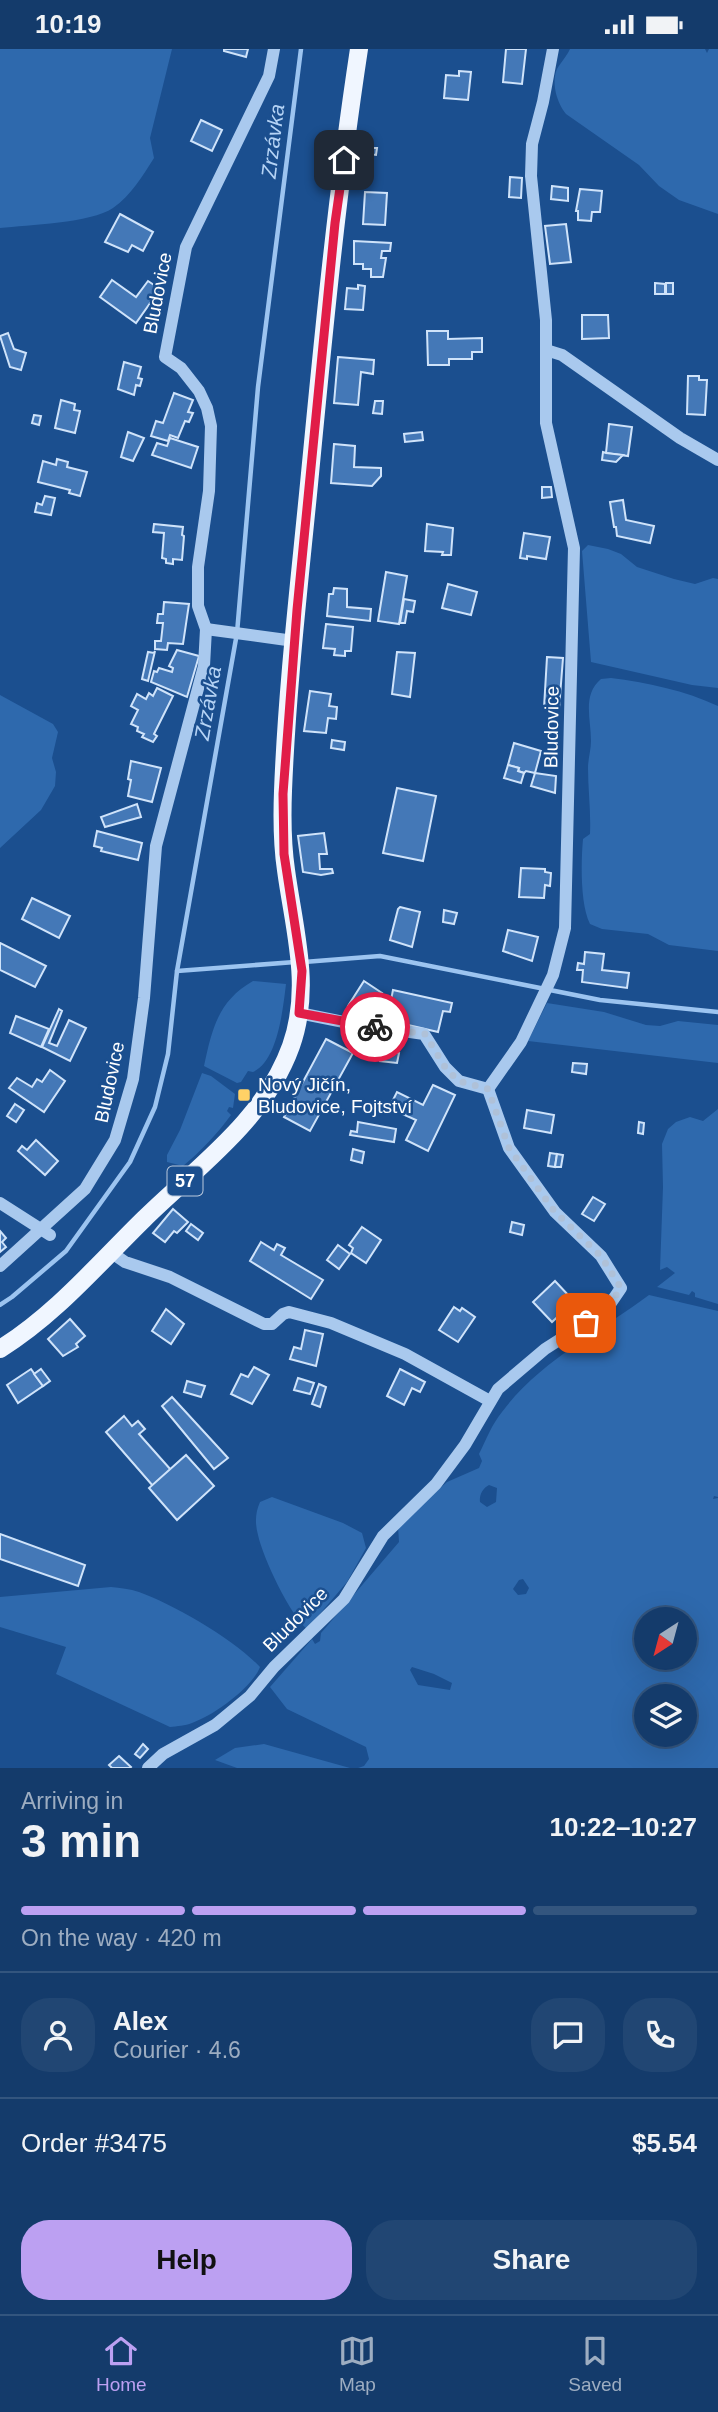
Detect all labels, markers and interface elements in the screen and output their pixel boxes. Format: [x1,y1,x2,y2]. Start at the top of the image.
text: 10:19 [35,9,102,39]
water label: Zrzávka [256,102,288,180]
pin [314,130,374,190]
icon: home [325,141,363,179]
street label: Bludovice [139,251,176,336]
water label: Zrzávka [190,664,225,743]
street label: Bludovice [540,686,563,768]
courier [340,992,410,1062]
icon: bike [356,1008,394,1046]
street label: Bludovice [91,1040,128,1125]
place label: Nový Jičín, Bludovice, Fojtství [258,1074,413,1117]
marker: Nový Jičín, Bludovice, Fojtství [236,1087,252,1103]
road number: 57 [168,1167,202,1196]
pin [556,1293,616,1353]
icon: bag [567,1304,605,1342]
street label: Bludovice [259,1583,332,1656]
north arrow [634,1607,696,1669]
map controls [634,1607,697,1747]
button: layers [634,1684,697,1747]
text: Arriving in [21,1788,123,1814]
text: 10:22–10:27 [550,1812,697,1842]
text: 3 min [21,1815,141,1867]
text: On the way · 420 m [21,1925,222,1951]
button: person [21,1998,95,2072]
button: chat [531,1998,605,2072]
button: phone [623,1998,697,2072]
text: Alex [113,2006,168,2036]
text: Courier · 4.6 [113,2037,241,2063]
text: Order #3475 [21,2128,167,2158]
text: $5.54 [632,2128,697,2158]
button: Help [21,2220,352,2300]
button: Share [366,2220,697,2300]
tab: Home [96,2332,147,2396]
tab: Map [338,2332,376,2396]
tab: Saved [568,2332,622,2396]

